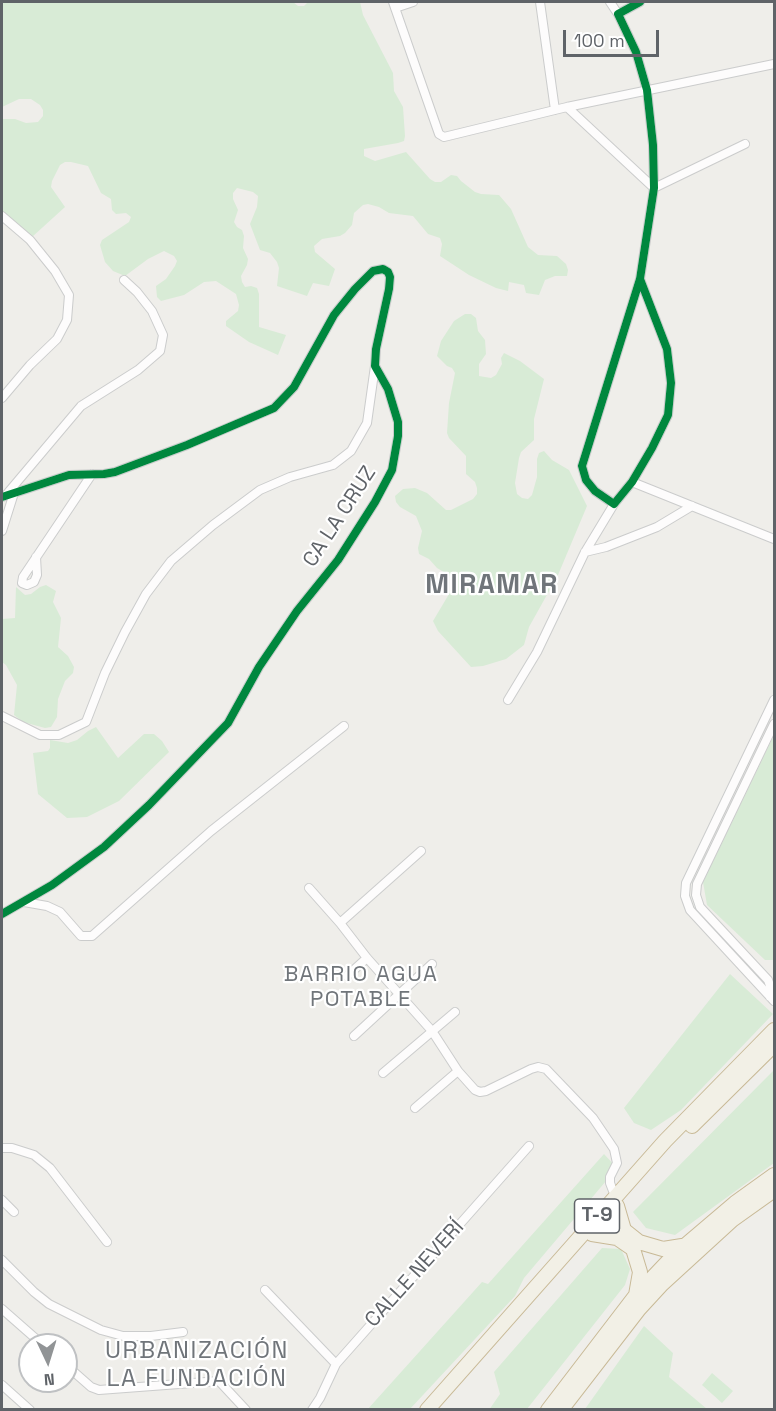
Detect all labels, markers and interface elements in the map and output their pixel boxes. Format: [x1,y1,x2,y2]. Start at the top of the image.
scale bar [566,18,662,56]
text: 100 m [574,29,625,52]
street label: CA LA CRUZ [298,462,382,572]
district label: MIRAMAR [425,570,559,602]
district label: BARRIO AGUA POTABLE [284,962,438,1014]
road number: T-9 [574,1199,620,1233]
street label: CALLE NEVERÍ [360,1215,470,1333]
north arrow [18,1333,78,1393]
district label: URBANIZACIÓN LA FUNDACIÓN [105,1337,289,1393]
text: N [43,1369,55,1390]

